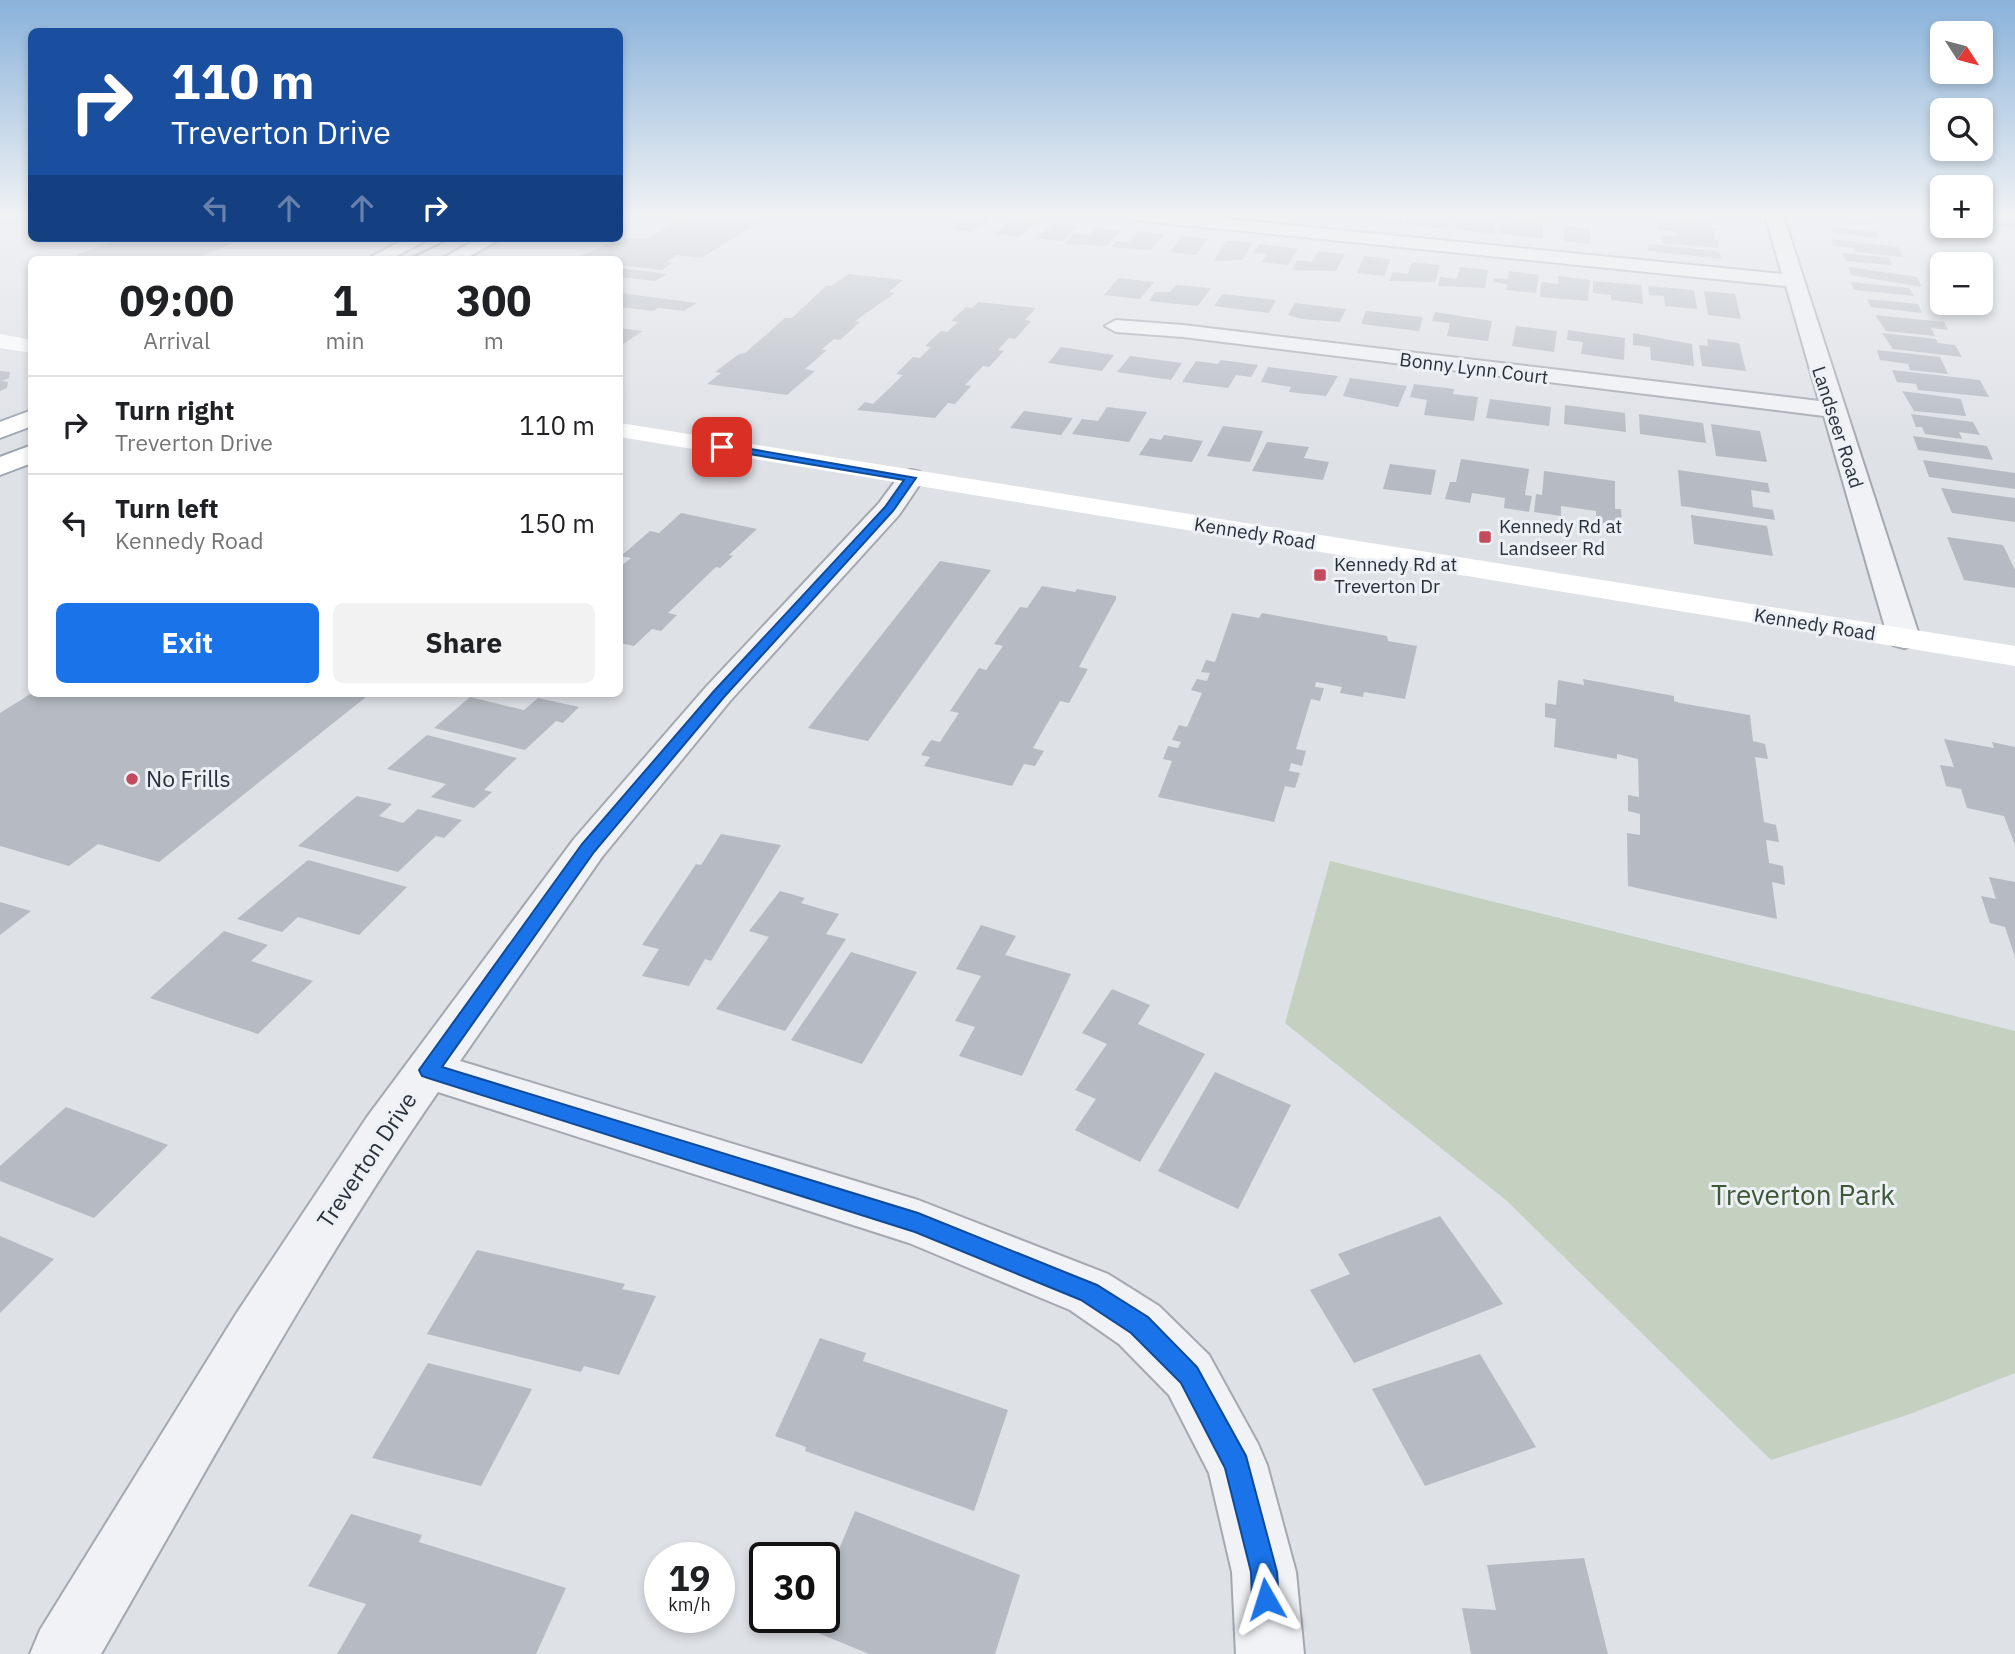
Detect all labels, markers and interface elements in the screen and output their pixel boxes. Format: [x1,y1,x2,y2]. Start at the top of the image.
north arrow [1930,21,1993,84]
map controls [1930,21,1993,315]
text: 110 m [171,49,315,112]
icon: right [56,56,147,147]
button: search [1930,98,1993,161]
text: Treverton Drive [171,111,391,153]
button: + [1930,175,1993,238]
icon: left [197,189,235,227]
icon: ahead [270,189,308,227]
icon: ahead [343,189,381,227]
icon: right [416,189,454,227]
button: − [1930,252,1993,315]
text: 09:00 [119,273,234,328]
text: 1 [332,273,358,328]
text: 300 [456,273,532,328]
text: Arrival [143,325,210,355]
text: min [326,325,364,355]
text: m [484,325,504,355]
street label: Bonny Lynn Court [1398,347,1550,389]
street label: Landseer Road [1807,363,1869,491]
text: Turn right [115,393,234,427]
icon: right [56,406,94,444]
text: 110 m [519,408,595,442]
pin [692,417,752,477]
text: Treverton Drive [115,427,273,457]
icon: arrive [703,428,741,466]
text: Turn left [115,491,218,525]
icon: left [56,504,94,542]
text: 150 m [519,506,595,540]
street label: Kennedy Road [1193,512,1317,554]
place label: Kennedy Rd at Landseer Rd [1499,514,1622,560]
text: Kennedy Road [115,525,264,555]
marker: Kennedy Rd at Landseer Rd [1477,529,1493,545]
place label: Kennedy Rd at Treverton Dr [1334,552,1457,598]
marker: Kennedy Rd at Treverton Dr [1312,567,1328,583]
button: Exit [56,603,319,683]
button: Share [333,603,595,683]
street label: Kennedy Road [1753,603,1877,645]
place label: No Frills [146,763,231,793]
marker: No Frills [124,771,140,787]
street label: Treverton Drive [310,1086,423,1233]
park label: Treverton Park [1711,1176,1895,1213]
speed limit sign: 30 [749,1542,840,1633]
text: 19 [668,1555,711,1601]
position arrow [1229,1562,1303,1636]
text: km/h [668,1593,711,1616]

